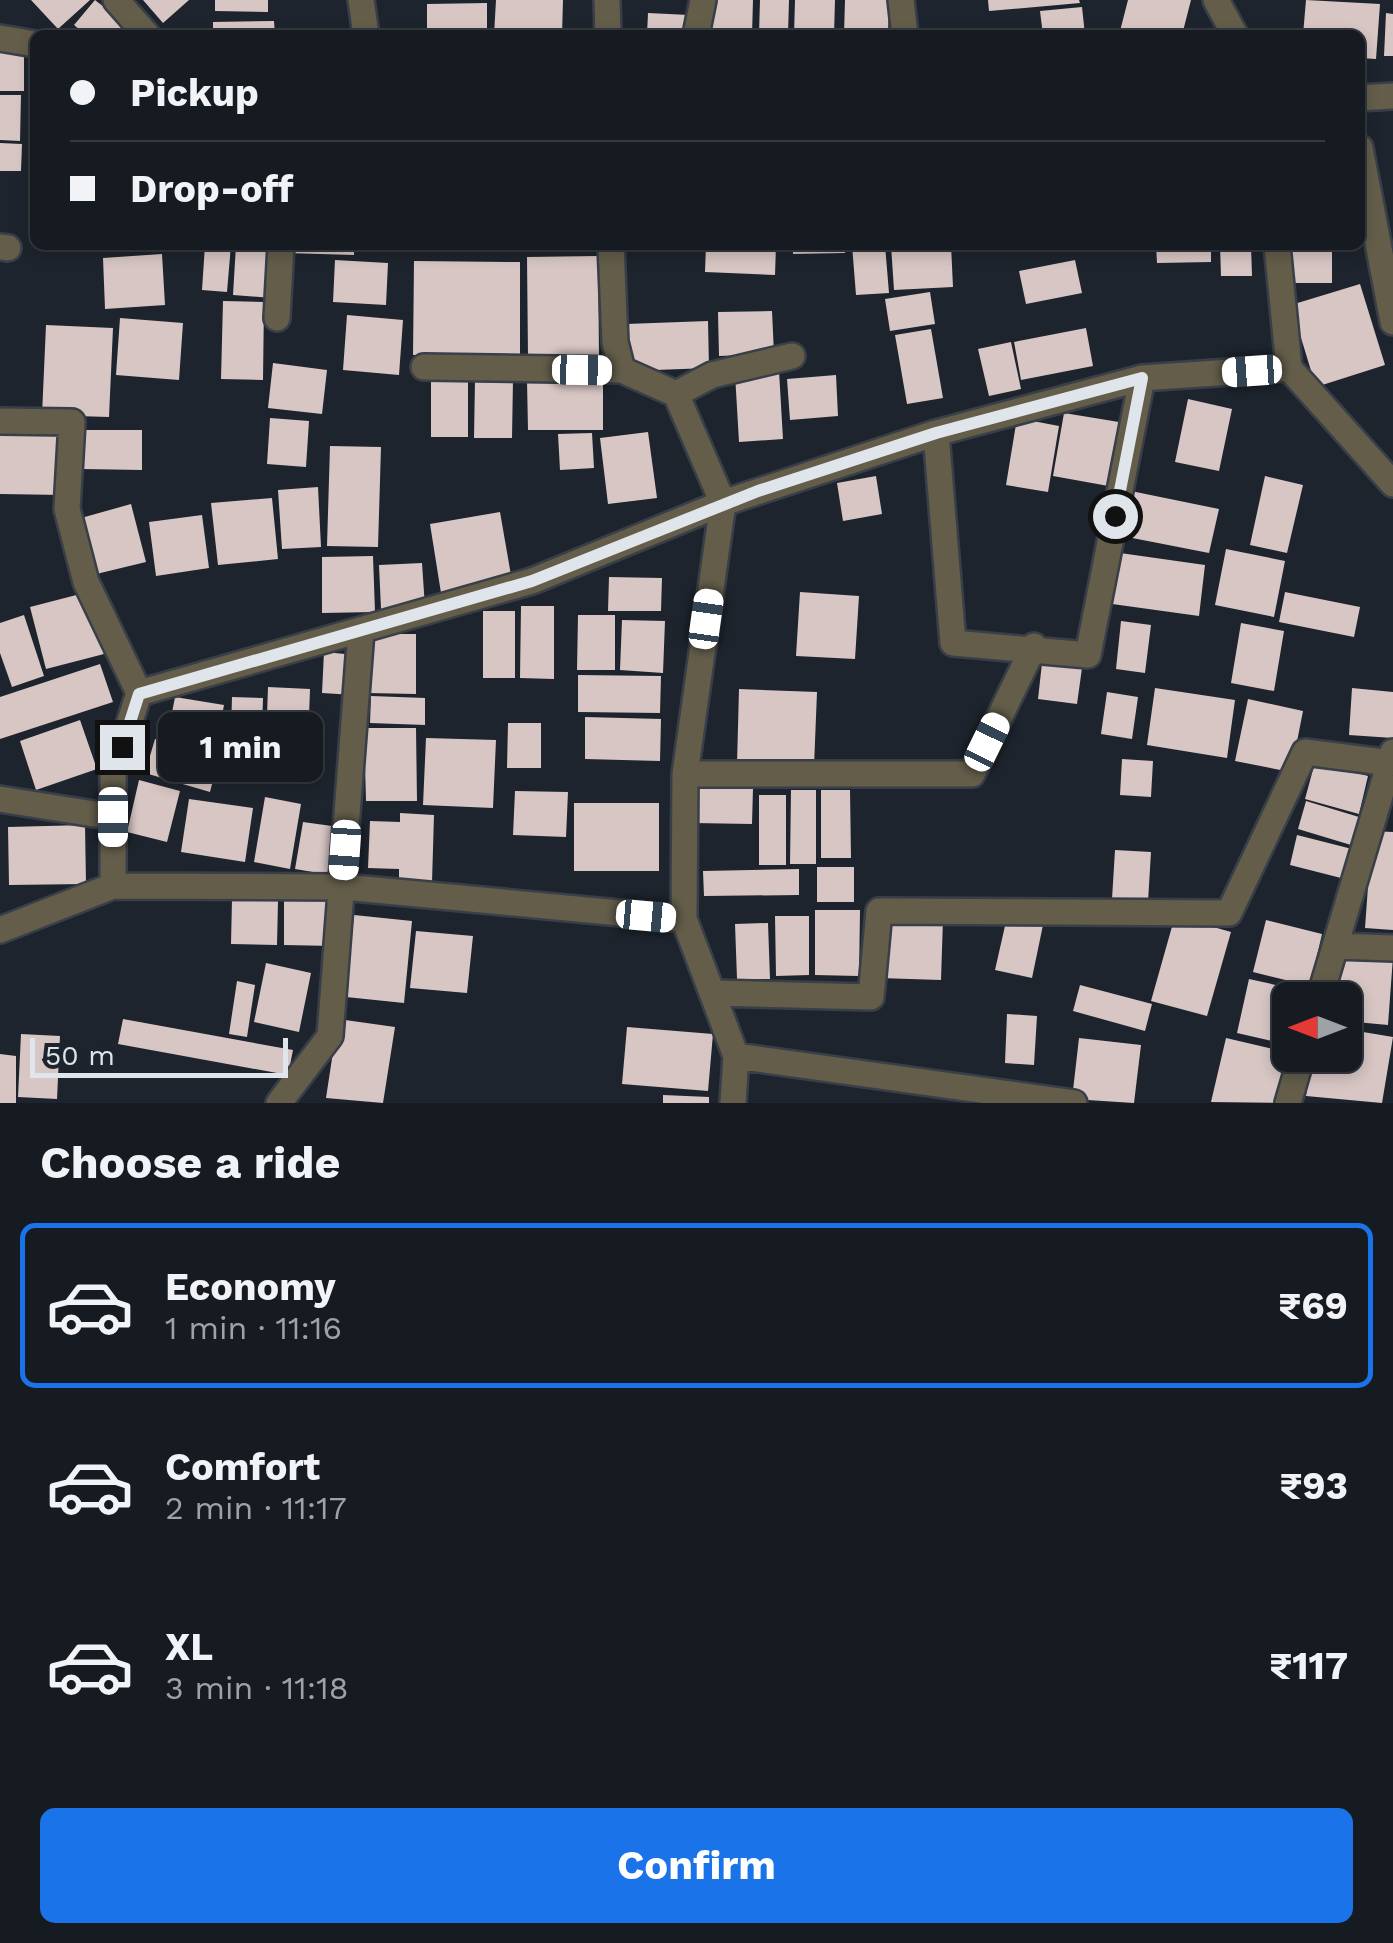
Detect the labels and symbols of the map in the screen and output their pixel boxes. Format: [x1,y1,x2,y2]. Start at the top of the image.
car [552,354,612,386]
car [1221,354,1283,388]
route start [1093,494,1138,539]
car [687,587,725,651]
car [960,708,1014,776]
callout: 1 min [157,712,322,782]
route end [100,725,145,770]
car [98,787,128,847]
car [328,819,362,881]
car [615,898,677,934]
north arrow [1272,982,1362,1072]
scale bar [30,1033,288,1078]

